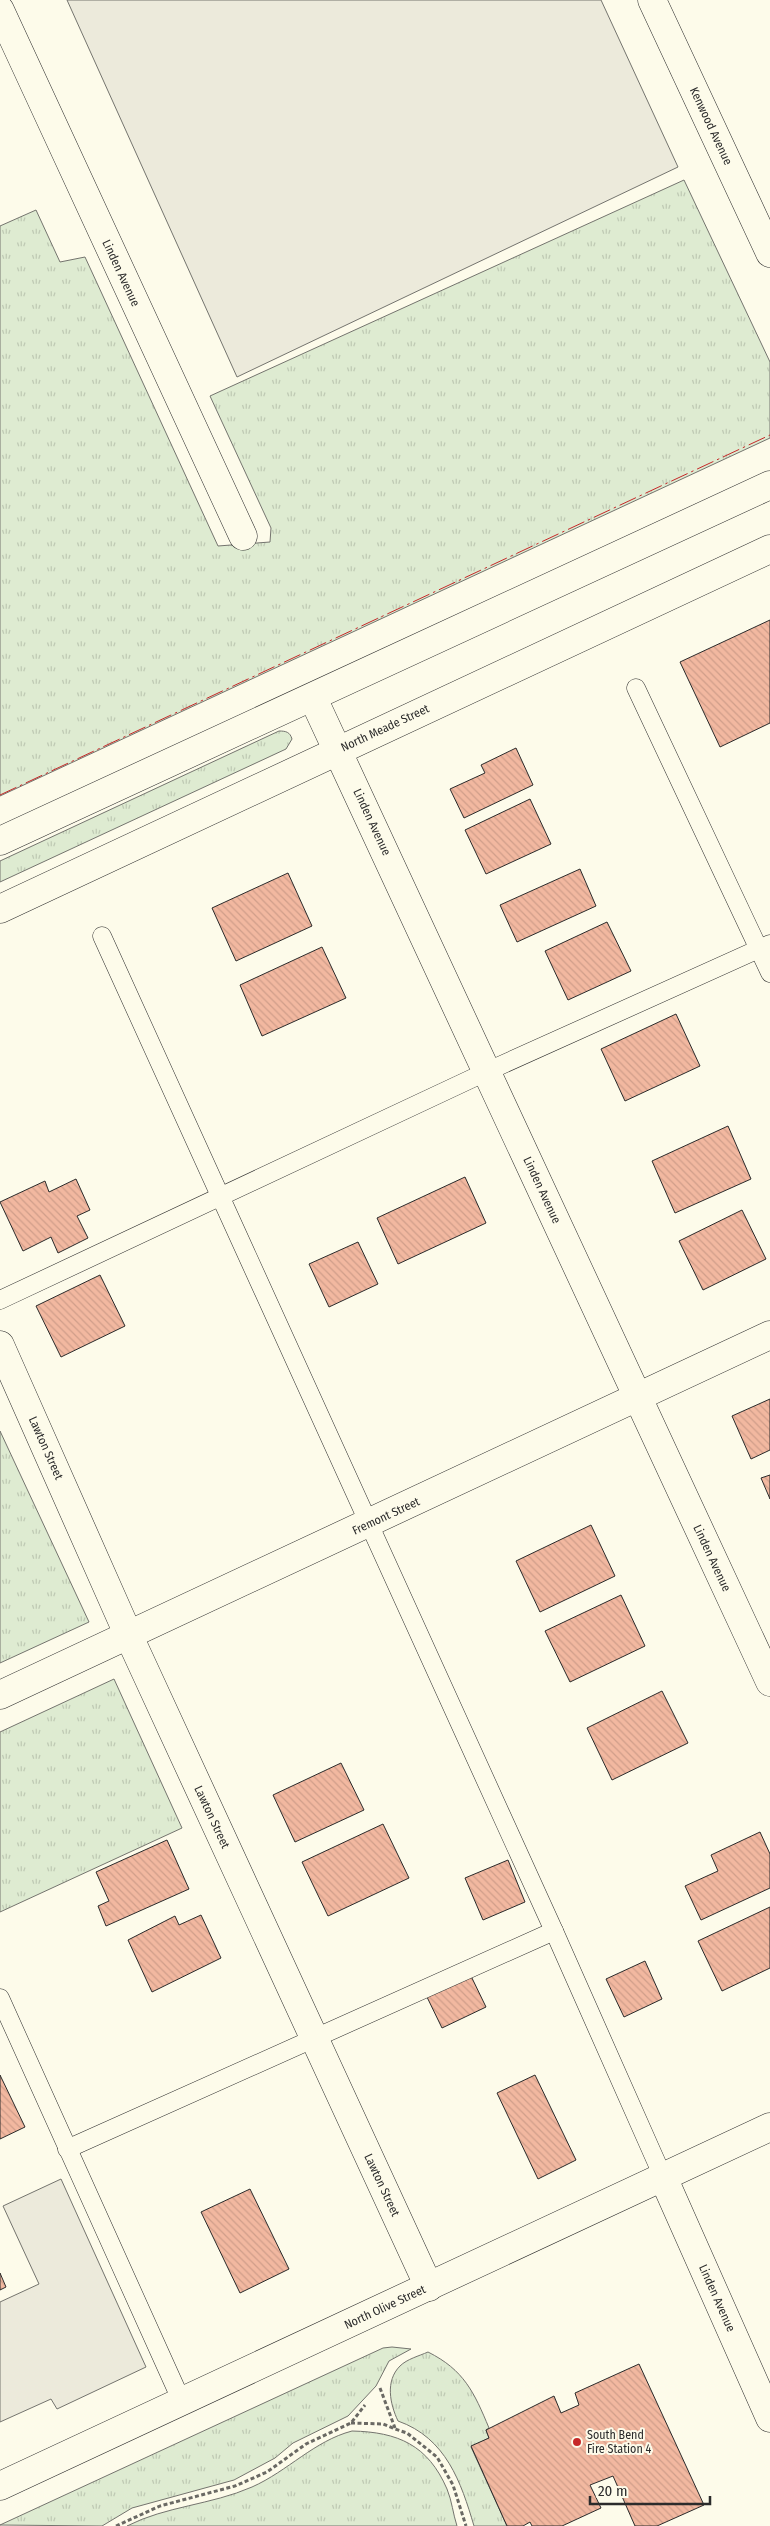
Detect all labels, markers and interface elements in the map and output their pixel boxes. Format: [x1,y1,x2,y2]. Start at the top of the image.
street label: Kenwood Avenue [687,85,735,167]
street label: Linden Avenue [99,237,143,309]
street label: North Meade Street [339,701,431,755]
street label: Linden Avenue [350,786,394,858]
street label: Linden Avenue [520,1154,564,1226]
street label: Lawton Street [26,1414,66,1482]
street label: Fremont Street [350,1494,422,1538]
street label: Linden Avenue [690,1522,734,1594]
street label: Lawton Street [191,1783,233,1851]
street label: Lawton Street [361,2151,403,2219]
street label: Linden Avenue [696,2262,738,2334]
street label: North Olive Street [342,2282,428,2332]
place label: South Bend Fire Station 4 [587,2428,652,2456]
marker: South Bend Fire Station 4 [571,2436,583,2448]
scale bar [590,2474,710,2506]
text: 20 m [598,2482,628,2500]

